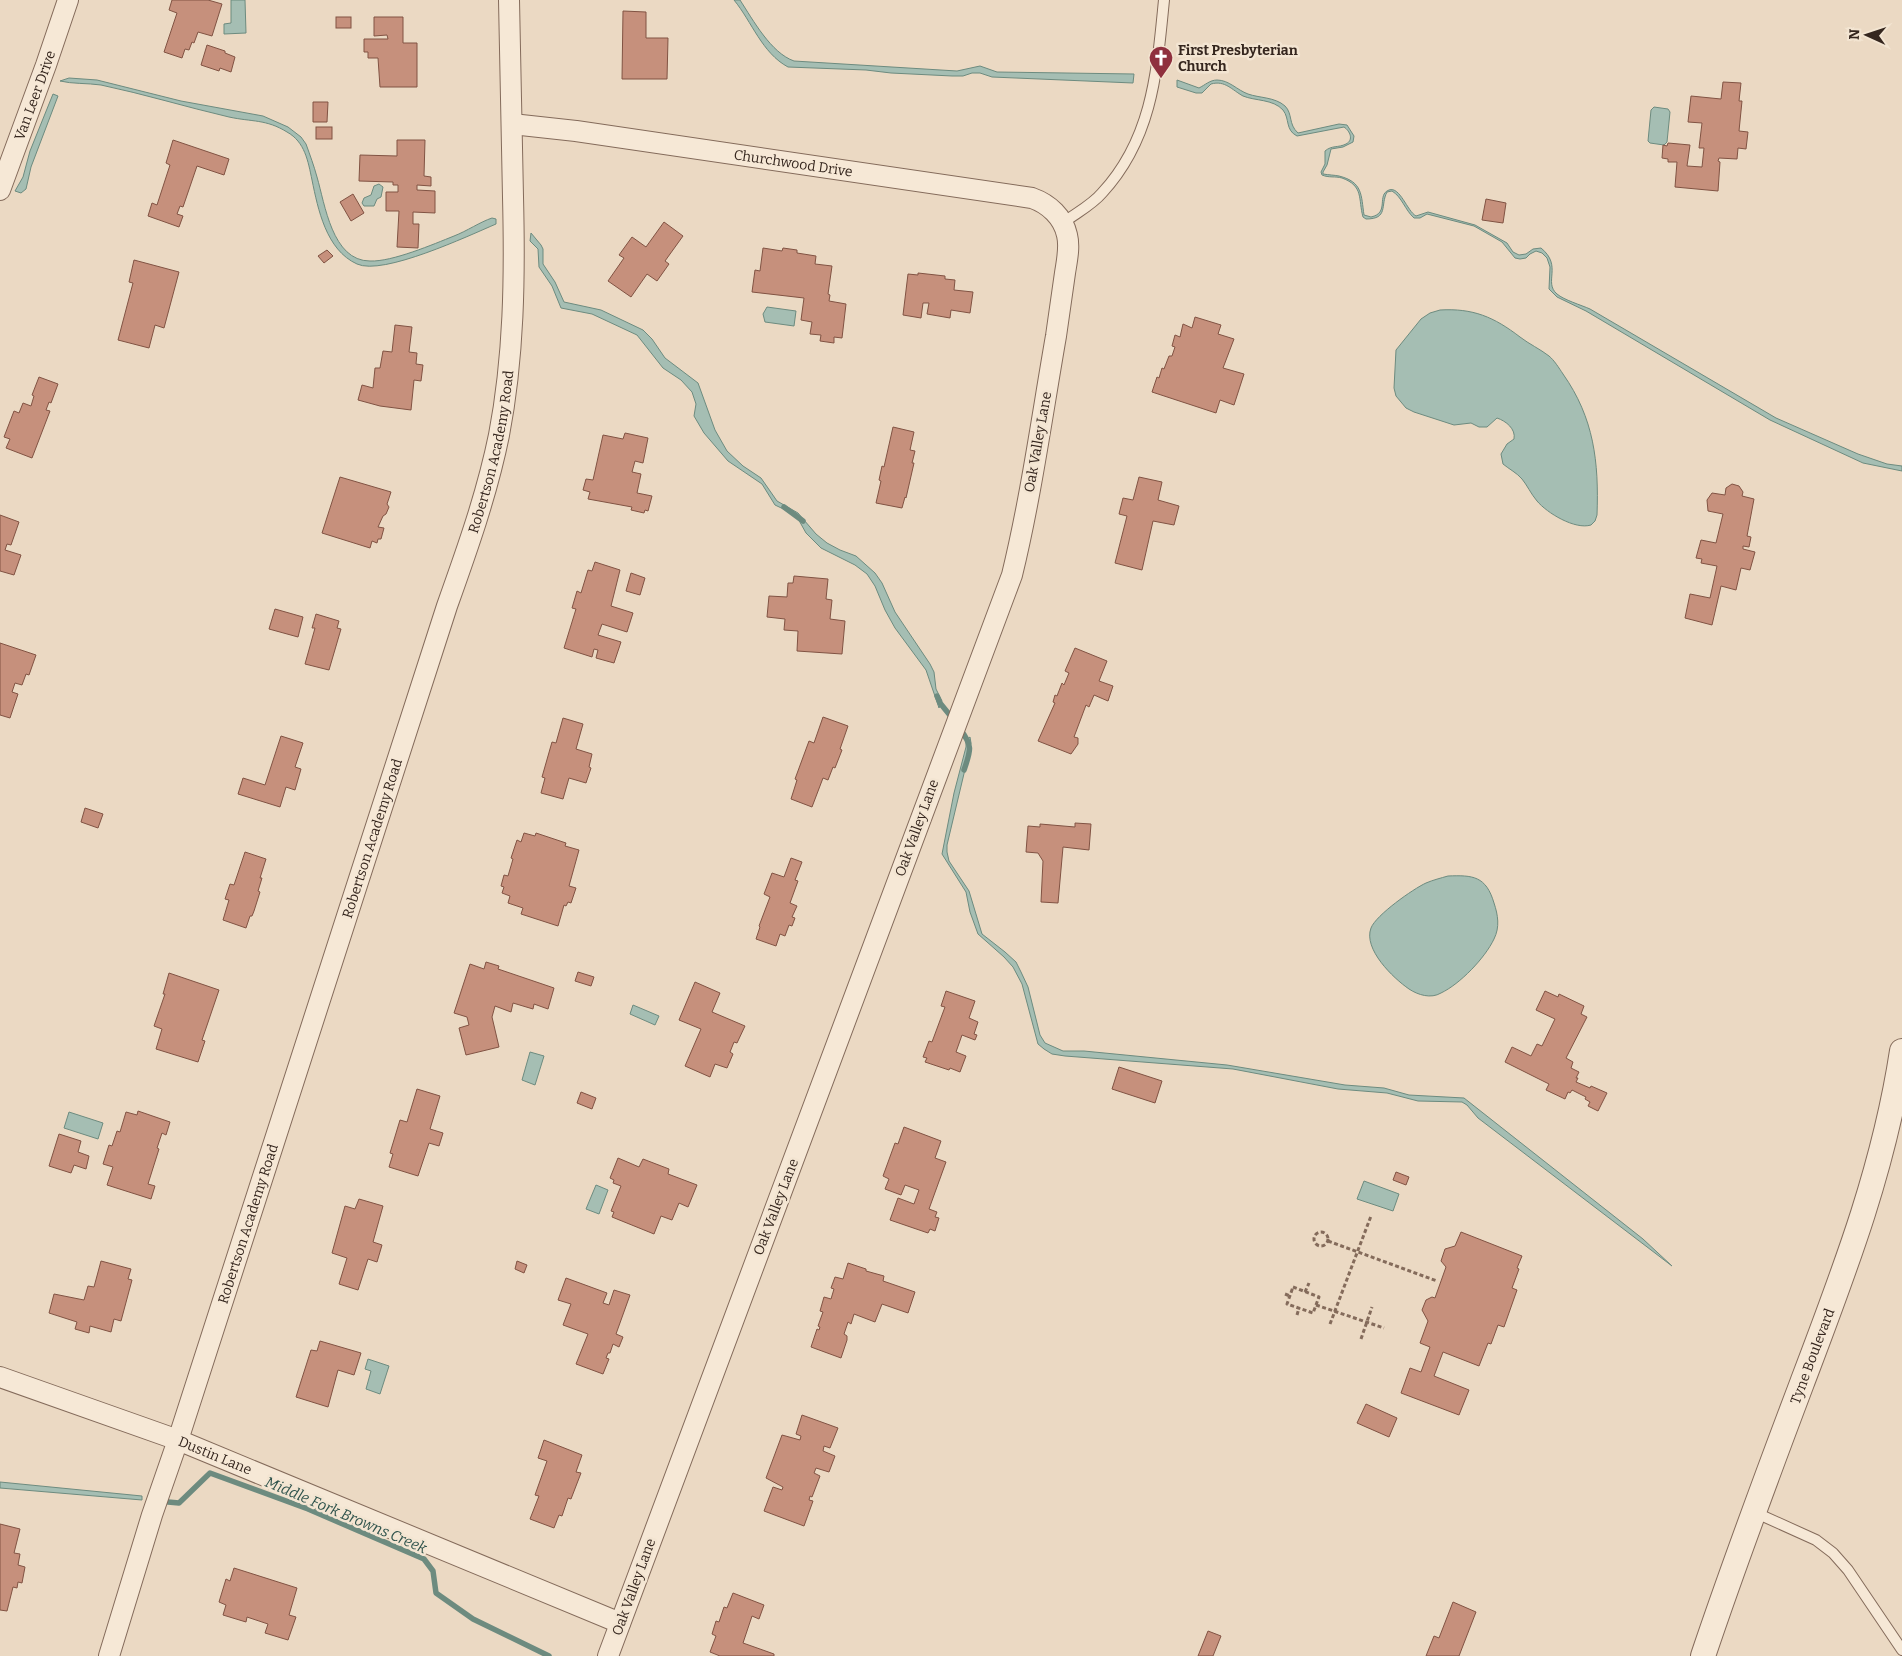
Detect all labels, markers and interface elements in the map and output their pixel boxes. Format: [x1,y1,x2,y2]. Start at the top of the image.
north arrow [1842,10,1892,60]
text: N [1846,28,1863,40]
place label: First Presbyterian Church [1178,42,1298,75]
church icon: First Presbyterian Church [1148,45,1174,79]
street label: Van Leer Drive [11,48,59,142]
street label: Churchwood Drive [733,146,854,180]
street label: Robertson Academy Road [464,369,517,535]
street label: Oak Valley Lane [1021,390,1055,494]
street label: Robertson Academy Road [338,756,406,920]
street label: Oak Valley Lane [892,777,942,879]
street label: Robertson Academy Road [214,1142,281,1306]
street label: Oak Valley Lane [750,1156,802,1258]
street label: Tyne Boulevard [1786,1306,1838,1406]
street label: Dustin Lane [176,1433,254,1478]
water label: Middle Fork Browns Creek [262,1473,430,1558]
street label: Oak Valley Lane [609,1536,659,1638]

